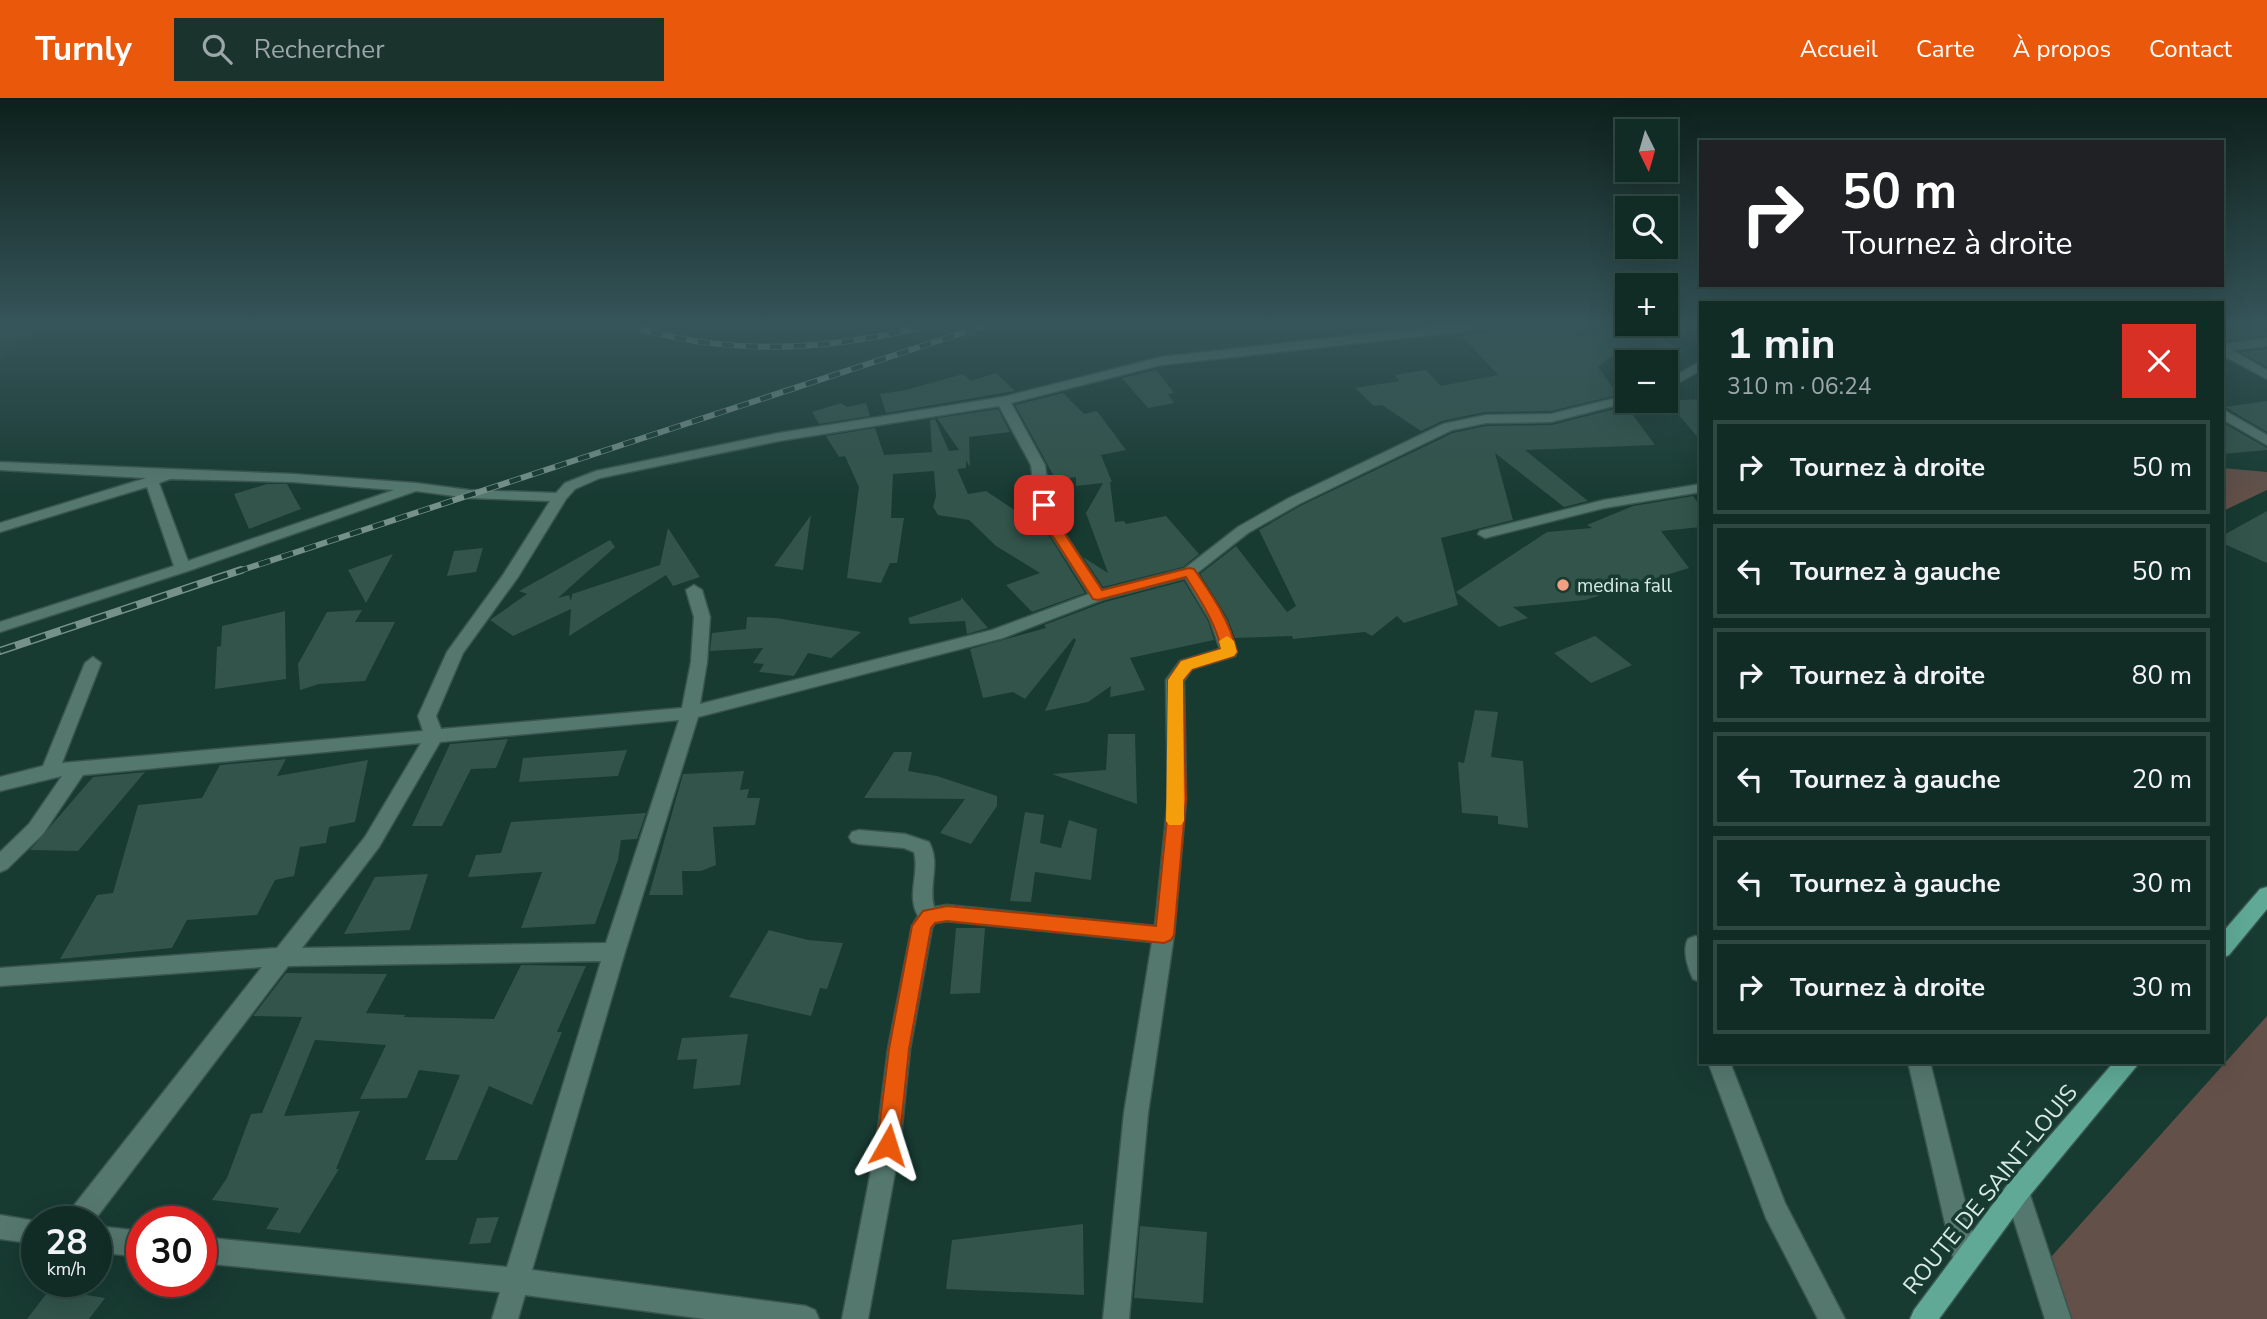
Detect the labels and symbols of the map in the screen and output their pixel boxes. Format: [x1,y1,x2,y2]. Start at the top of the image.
north arrow [1615,119,1678,182]
pin [1014,475,1074,535]
place label: medina fall [1577,573,1673,599]
marker: medina fall [1555,577,1571,593]
street label: ROUTE DE SAINT-LOUIS [1896,1078,2085,1301]
position arrow [851,1108,925,1182]
speed limit sign: 30 [126,1206,217,1297]

